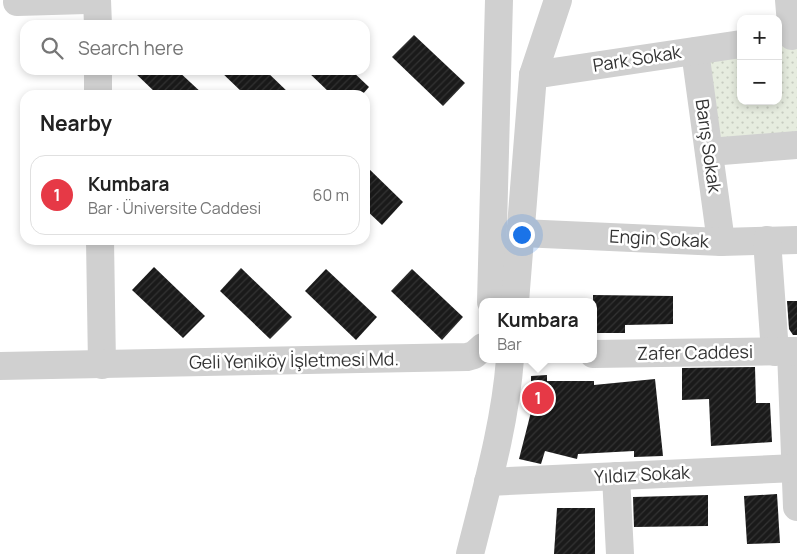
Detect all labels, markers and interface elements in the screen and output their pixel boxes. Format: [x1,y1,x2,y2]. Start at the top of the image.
map controls [737,15,782,105]
button: + [737,15,782,60]
search box [20,20,370,75]
icon: search [38,34,66,62]
text: Search here [78,35,184,61]
street label: Park Sokak [591,39,684,77]
button: − [737,60,782,105]
street label: Barış Sokak [691,97,728,195]
text: Nearby [40,109,112,137]
text: Kumbara [88,171,170,197]
text: 1 [53,184,61,206]
text: 60 m [313,184,349,206]
text: Bar · Üniversite Caddesi [88,197,261,219]
your location [509,222,535,248]
street label: Engin Sokak [609,223,711,253]
popup [479,298,597,363]
text: Kumbara [497,307,579,333]
text: Bar [497,333,522,355]
street label: Zafer Caddesi [637,339,753,365]
street label: Geli Yeniköy İşletmesi Md. [189,346,399,374]
pin: 1 [522,379,554,417]
street label: Yıldız Sokak [593,459,692,488]

